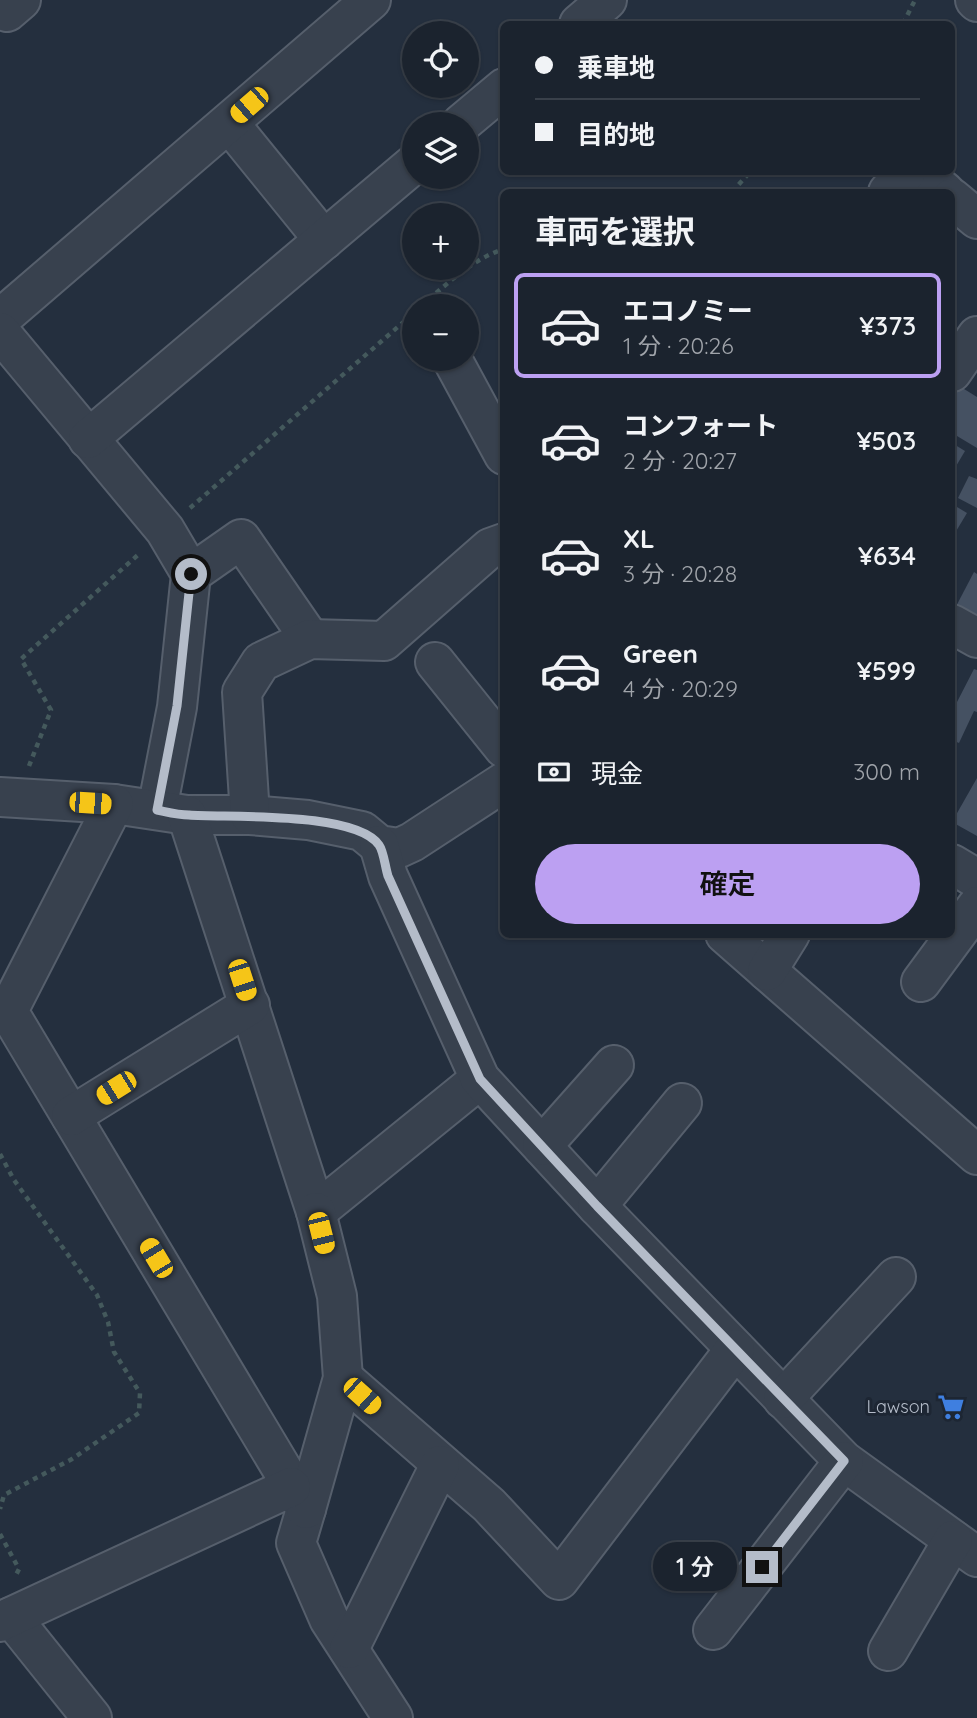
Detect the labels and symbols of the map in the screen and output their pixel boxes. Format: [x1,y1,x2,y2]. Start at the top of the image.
car [227,83,272,127]
route start [175,558,207,590]
car [69,791,112,815]
car [226,957,259,1003]
car [93,1068,140,1108]
car [306,1210,337,1256]
car [137,1235,176,1281]
car [340,1374,385,1418]
supermarket icon: Lawson [936,1392,966,1422]
place label: Lawson [866,1395,930,1418]
callout: 1 分 [654,1542,738,1592]
route end [746,1551,778,1583]

